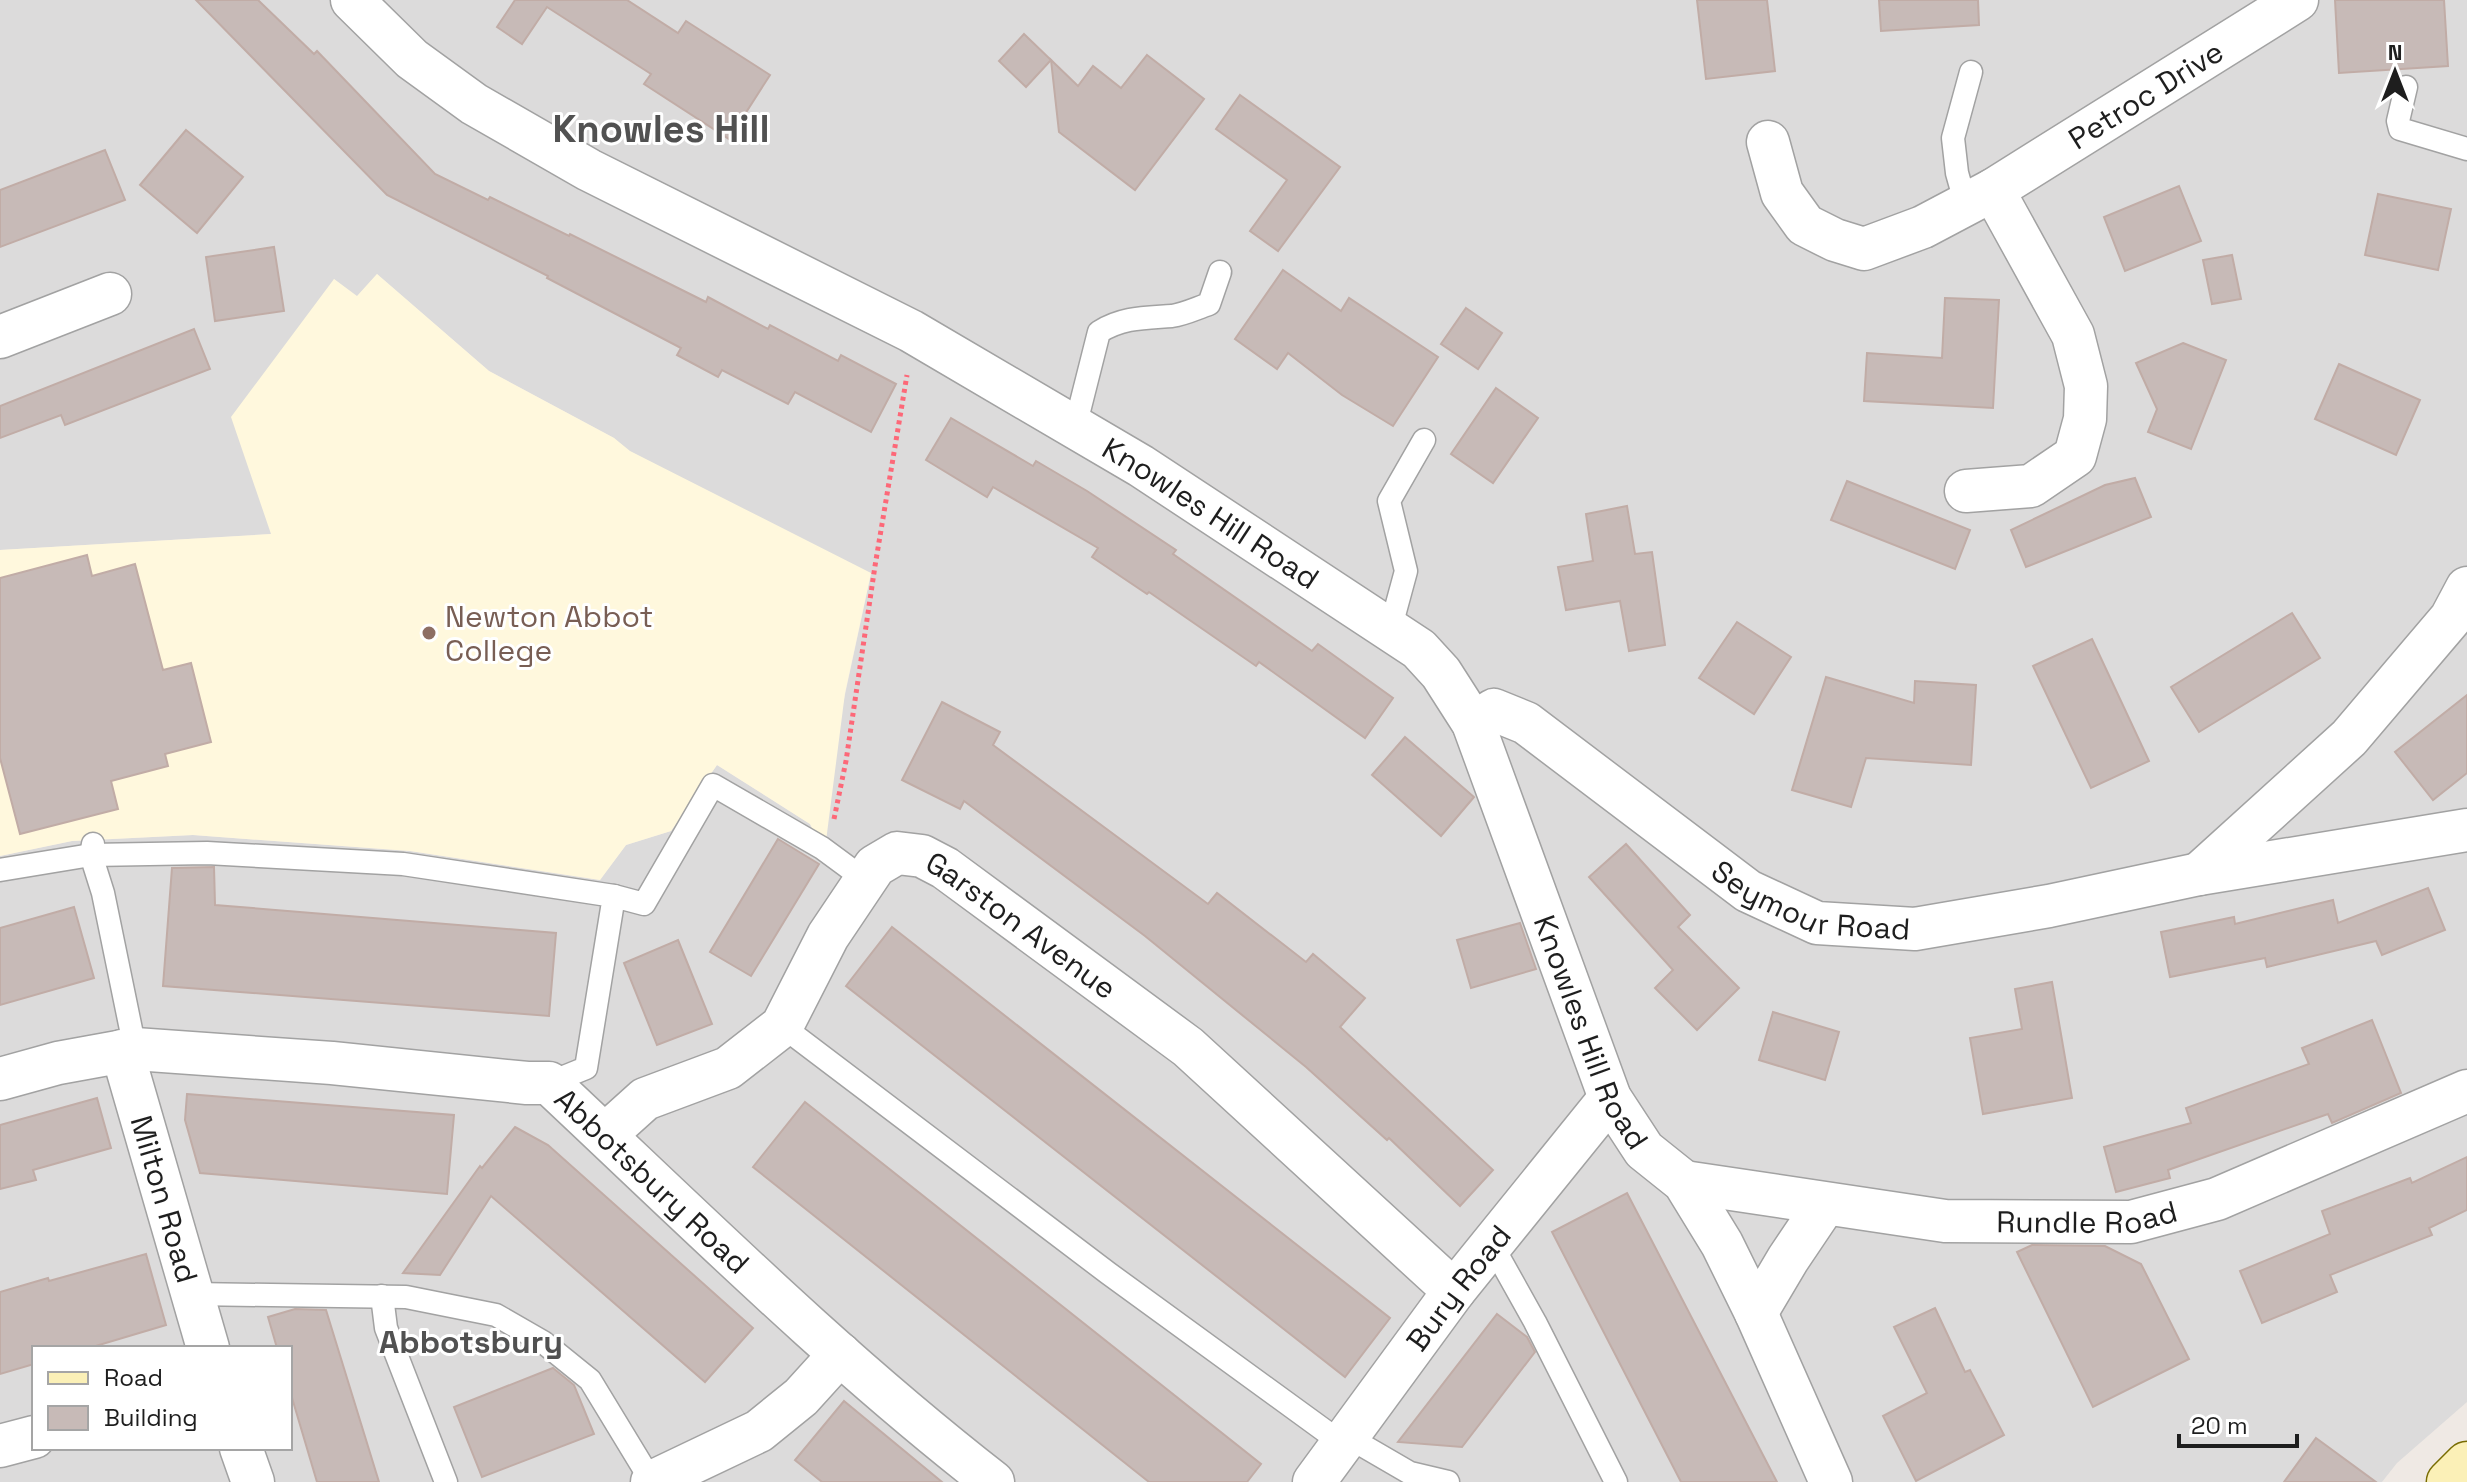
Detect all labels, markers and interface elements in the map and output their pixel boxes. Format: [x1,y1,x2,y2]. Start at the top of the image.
street label: Petroc Drive [2061,32,2230,158]
north arrow [2355,32,2435,112]
text: N [2388,38,2402,66]
district label: Knowles Hill [552,105,770,153]
street label: Knowles Hill Road [1095,428,1327,597]
place label: Newton Abbot College [445,597,653,670]
marker: Newton Abbot College [420,624,438,642]
street label: Garston Avenue [920,842,1125,1007]
street label: Seymour Road [1704,851,1911,948]
street label: Knowles Hill Road [1525,910,1658,1157]
street label: Abbotsbury Road [547,1079,758,1282]
street label: Milton Road [122,1111,208,1287]
street label: Rundle Road [1996,1191,2181,1243]
street label: Bury Road [1397,1217,1519,1359]
district label: Abbotsbury [379,1322,563,1362]
legend [32,1346,292,1450]
text: Road [104,1362,163,1393]
scale bar [2179,1398,2297,1448]
text: Building [104,1402,198,1433]
text: 20 m [2191,1410,2248,1441]

